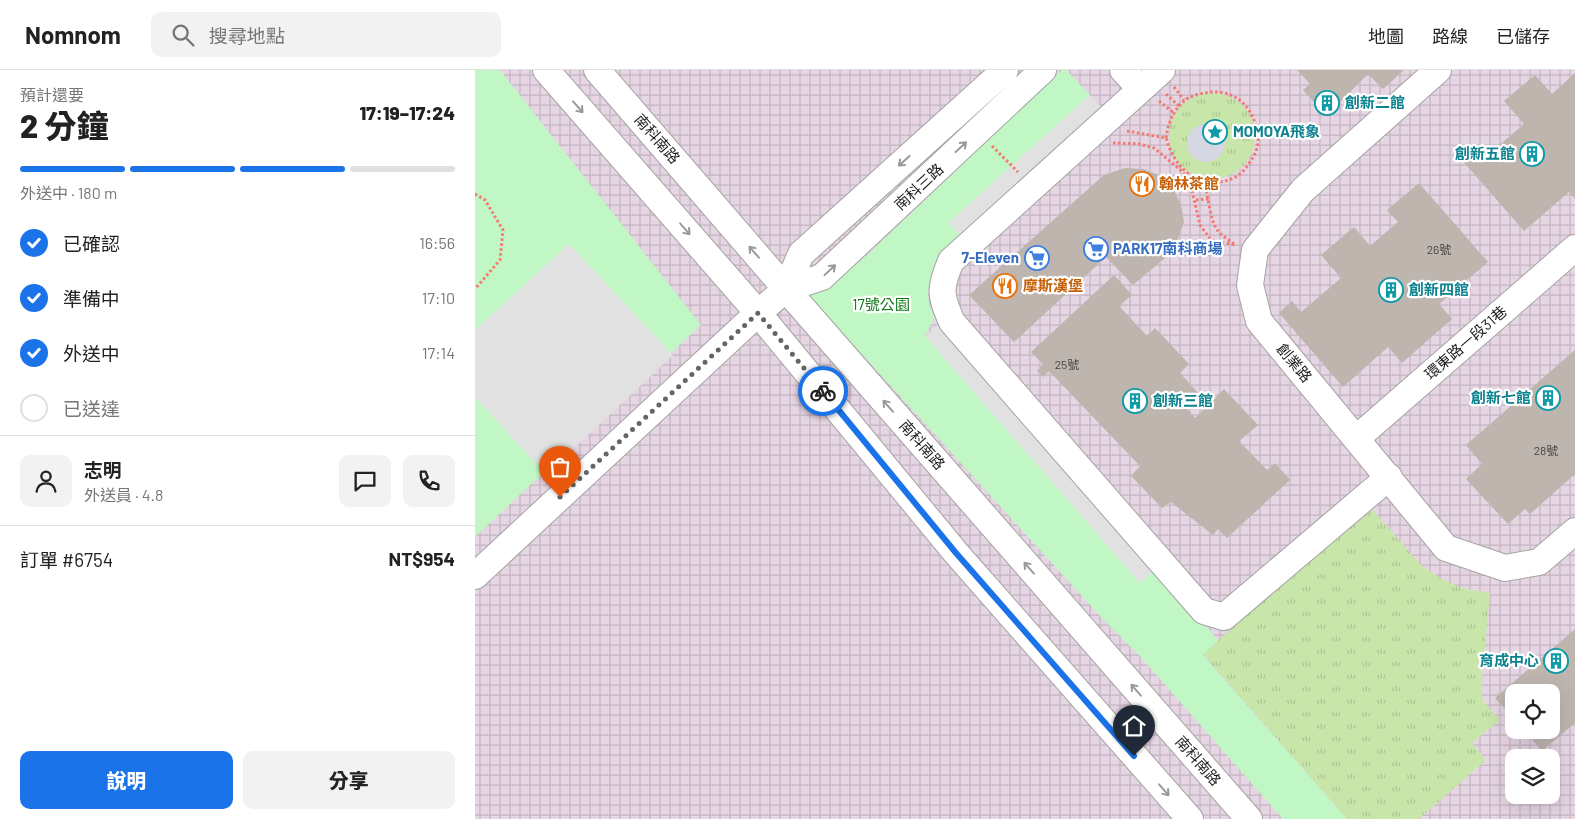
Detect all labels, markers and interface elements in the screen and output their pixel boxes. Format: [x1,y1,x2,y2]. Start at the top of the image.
search box [151,12,501,57]
text: Nomnom [25,20,121,49]
icon: search [169,21,197,49]
text: 搜尋地點 [209,24,285,47]
text: 地圖 [1368,25,1404,47]
text: 路線 [1432,25,1468,47]
text: 已儲存 [1496,25,1550,47]
text: 預計還要 [20,85,84,104]
building icon: 創新二館 [1314,90,1340,116]
place label: 創新二館 [1345,93,1405,111]
one-way arrow [573,100,584,113]
text: 17:19–17:24 [359,101,455,124]
text: 2 分鐘 [20,106,109,144]
street label: 南科南路 [631,110,684,167]
place icon: MOMOYA飛象 [1202,119,1228,145]
place label: MOMOYA飛象 [1233,122,1320,140]
one-way arrow [955,141,967,153]
building icon: 創新五館 [1519,141,1545,167]
place label: 創新五館 [1455,144,1515,162]
one-way arrow [897,155,910,167]
street label: 南科三路 [890,159,946,213]
restaurant icon: 翰林茶館 [1129,171,1155,197]
place label: 翰林茶館 [1159,174,1219,192]
text: 外送中 · 180 m [20,183,117,202]
one-way arrow [680,223,691,236]
icon: check [20,229,48,257]
text: 已確認 [63,232,120,255]
text: 16:56 [419,233,455,252]
supermarket icon: PARK17南科商場 [1083,236,1109,262]
place label: PARK17南科商場 [1113,239,1223,257]
house number: 26號 [1427,242,1451,256]
one-way arrow [748,245,760,258]
supermarket icon: 7-Eleven [1024,245,1050,271]
place label: 7-Eleven [962,248,1019,266]
one-way arrow [823,264,836,276]
restaurant icon: 摩斯漢堡 [992,273,1018,299]
place label: 摩斯漢堡 [1023,276,1083,294]
building icon: 創新四館 [1378,277,1404,303]
place label: 創新四館 [1409,280,1469,298]
icon: check [20,284,48,312]
text: 準備中 [63,287,120,310]
text: 17:10 [422,288,455,307]
park label: 17號公園 [852,295,910,313]
street label: 環東路一段31巷 [1421,302,1510,383]
icon: check [20,339,48,367]
street label: 創業路 [1273,339,1316,385]
text: 外送中 [63,342,120,365]
text: 17:14 [422,343,455,362]
house number: 25號 [1055,357,1079,371]
courier [798,366,848,416]
icon: bike [809,377,837,405]
building icon: 創新七館 [1535,385,1561,411]
building icon: 創新三館 [1122,388,1148,414]
place label: 創新七館 [1471,388,1531,406]
place label: 創新三館 [1153,391,1213,409]
text: 已送達 [63,397,120,420]
one-way arrow [882,399,894,412]
street label: 南科南路 [896,416,949,473]
house number: 28號 [1534,443,1558,457]
pin [539,446,581,497]
icon: bag [546,453,574,481]
button: person [20,455,72,507]
button: chat [339,455,391,507]
button: phone [403,455,455,507]
text: 志明 [84,458,122,481]
text: 外送員 · 4.8 [84,485,163,504]
text: NT$954 [389,547,455,570]
text: 訂單 #6754 [20,548,113,571]
one-way arrow [1023,561,1035,574]
building icon: 育成中心 [1543,648,1569,674]
place label: 育成中心 [1479,651,1539,669]
one-way arrow [1131,684,1142,697]
map controls [1505,684,1560,804]
button: locate [1505,684,1560,739]
pin [1113,705,1155,756]
icon: home [1120,712,1148,740]
street label: 南科南路 [1172,732,1225,789]
button: layers [1505,749,1560,804]
button: 說明 [20,751,233,809]
button: 分享 [243,751,455,809]
one-way arrow [1158,783,1170,796]

